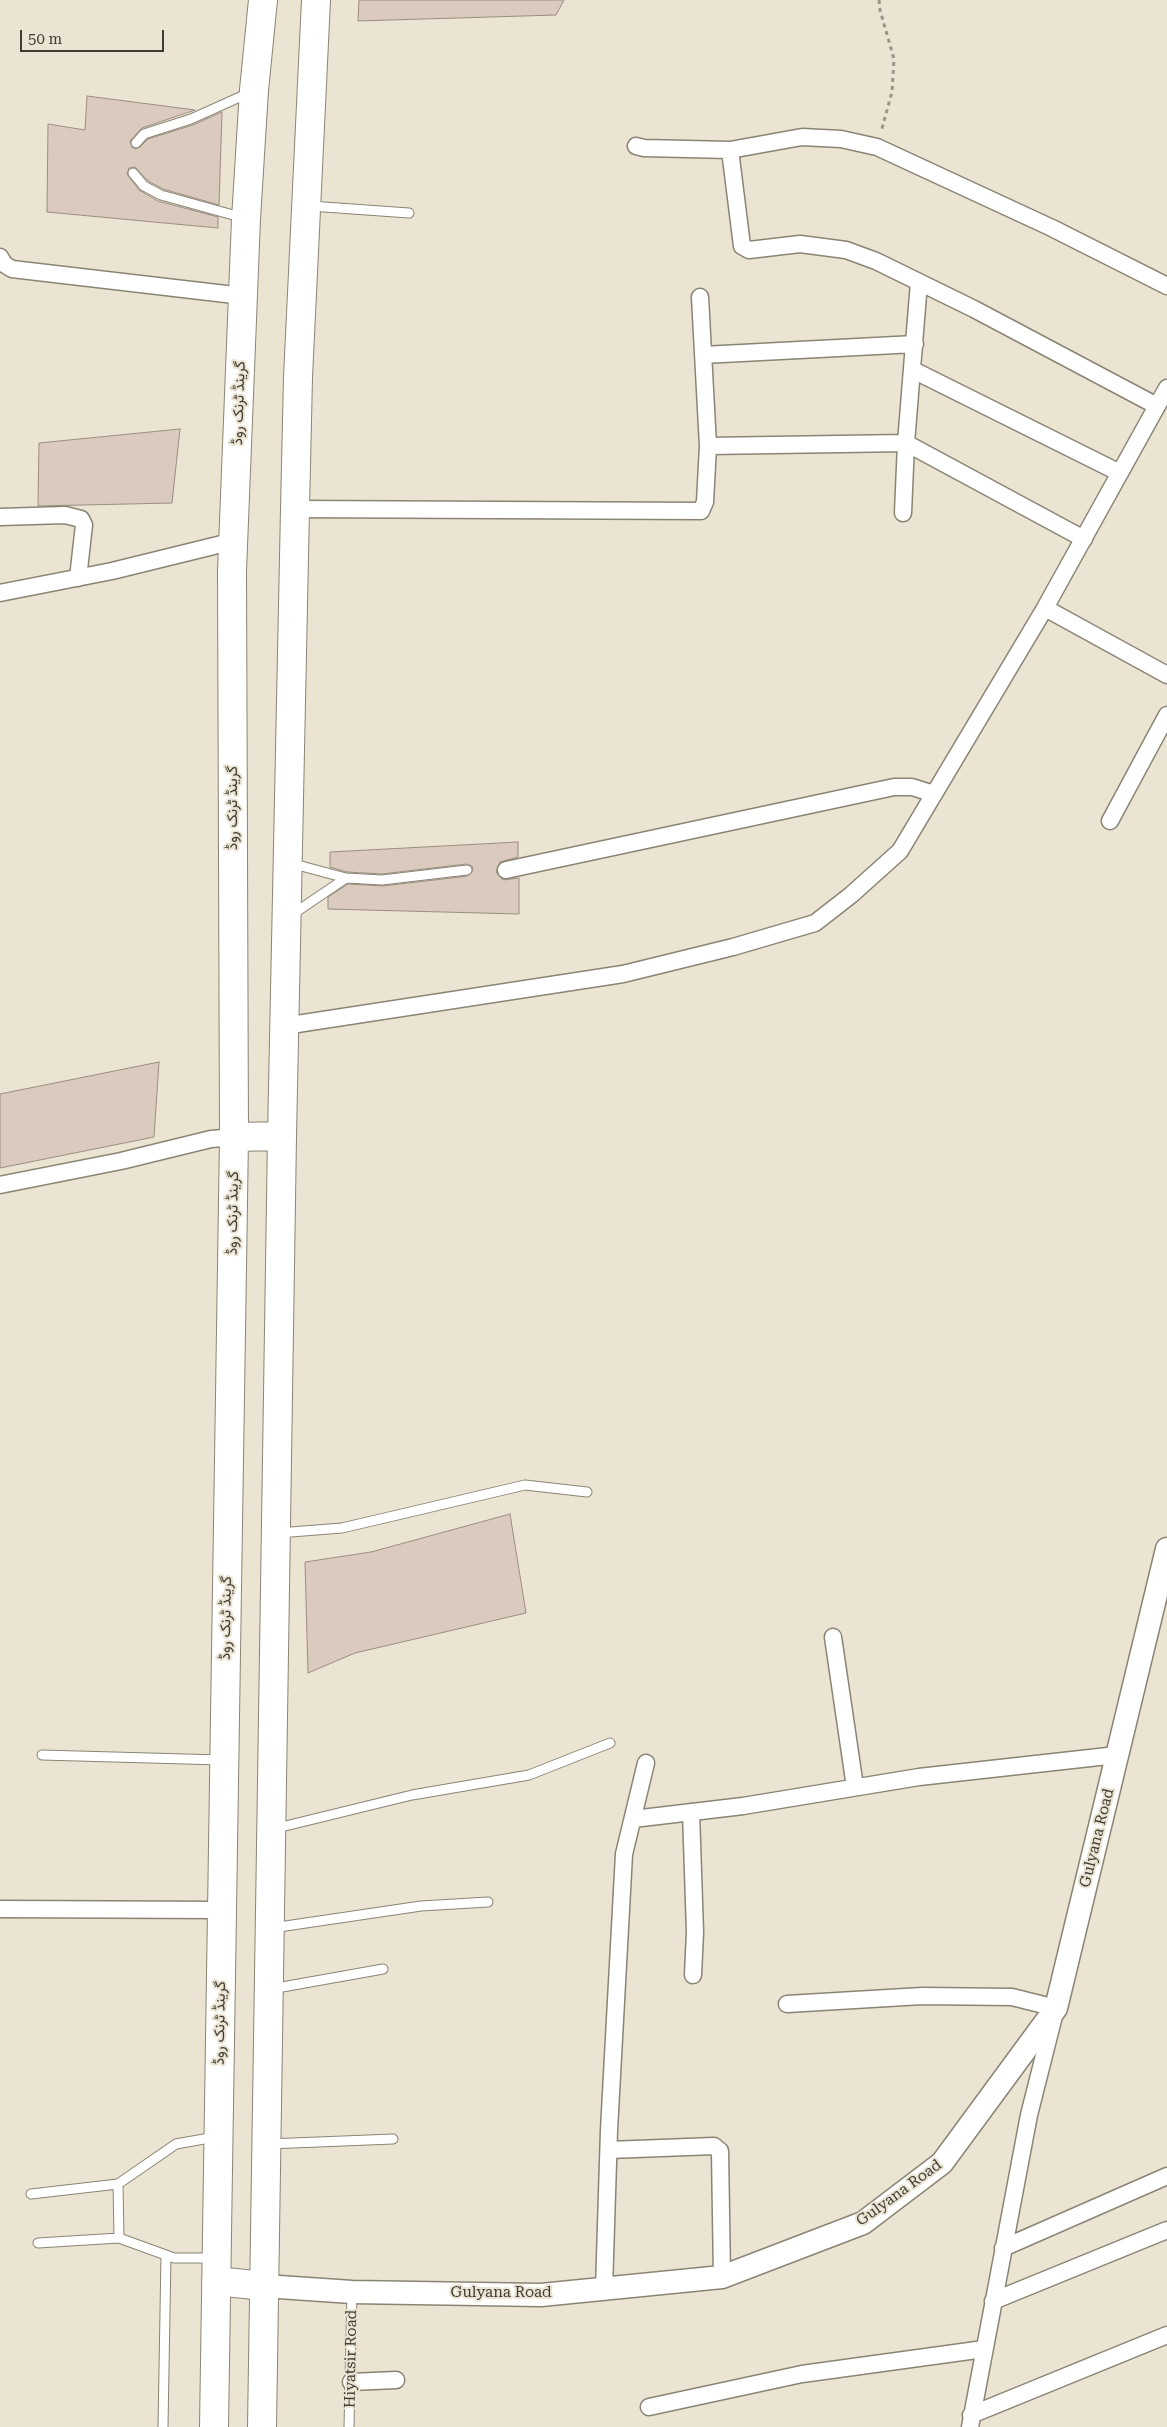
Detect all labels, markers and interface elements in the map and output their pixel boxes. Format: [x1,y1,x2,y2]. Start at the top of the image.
scale bar [22,20,166,52]
text: 50 m [28,30,62,48]
street label: گرینڈ ٹرنک روڈ [229,361,249,445]
street label: گرینڈ ٹرنک روڈ [224,766,242,850]
street label: گرینڈ ٹرنک روڈ [223,1171,243,1255]
street label: گرینڈ ٹرنک روڈ [216,1576,236,1660]
street label: Gulyana Road [1076,1787,1118,1889]
street label: گرینڈ ٹرنک روڈ [210,1981,230,2065]
street label: Gulyana Road [853,2156,945,2230]
street label: Gulyana Road [450,2284,552,2302]
street label: Hiyatsir Road [341,2310,361,2408]

